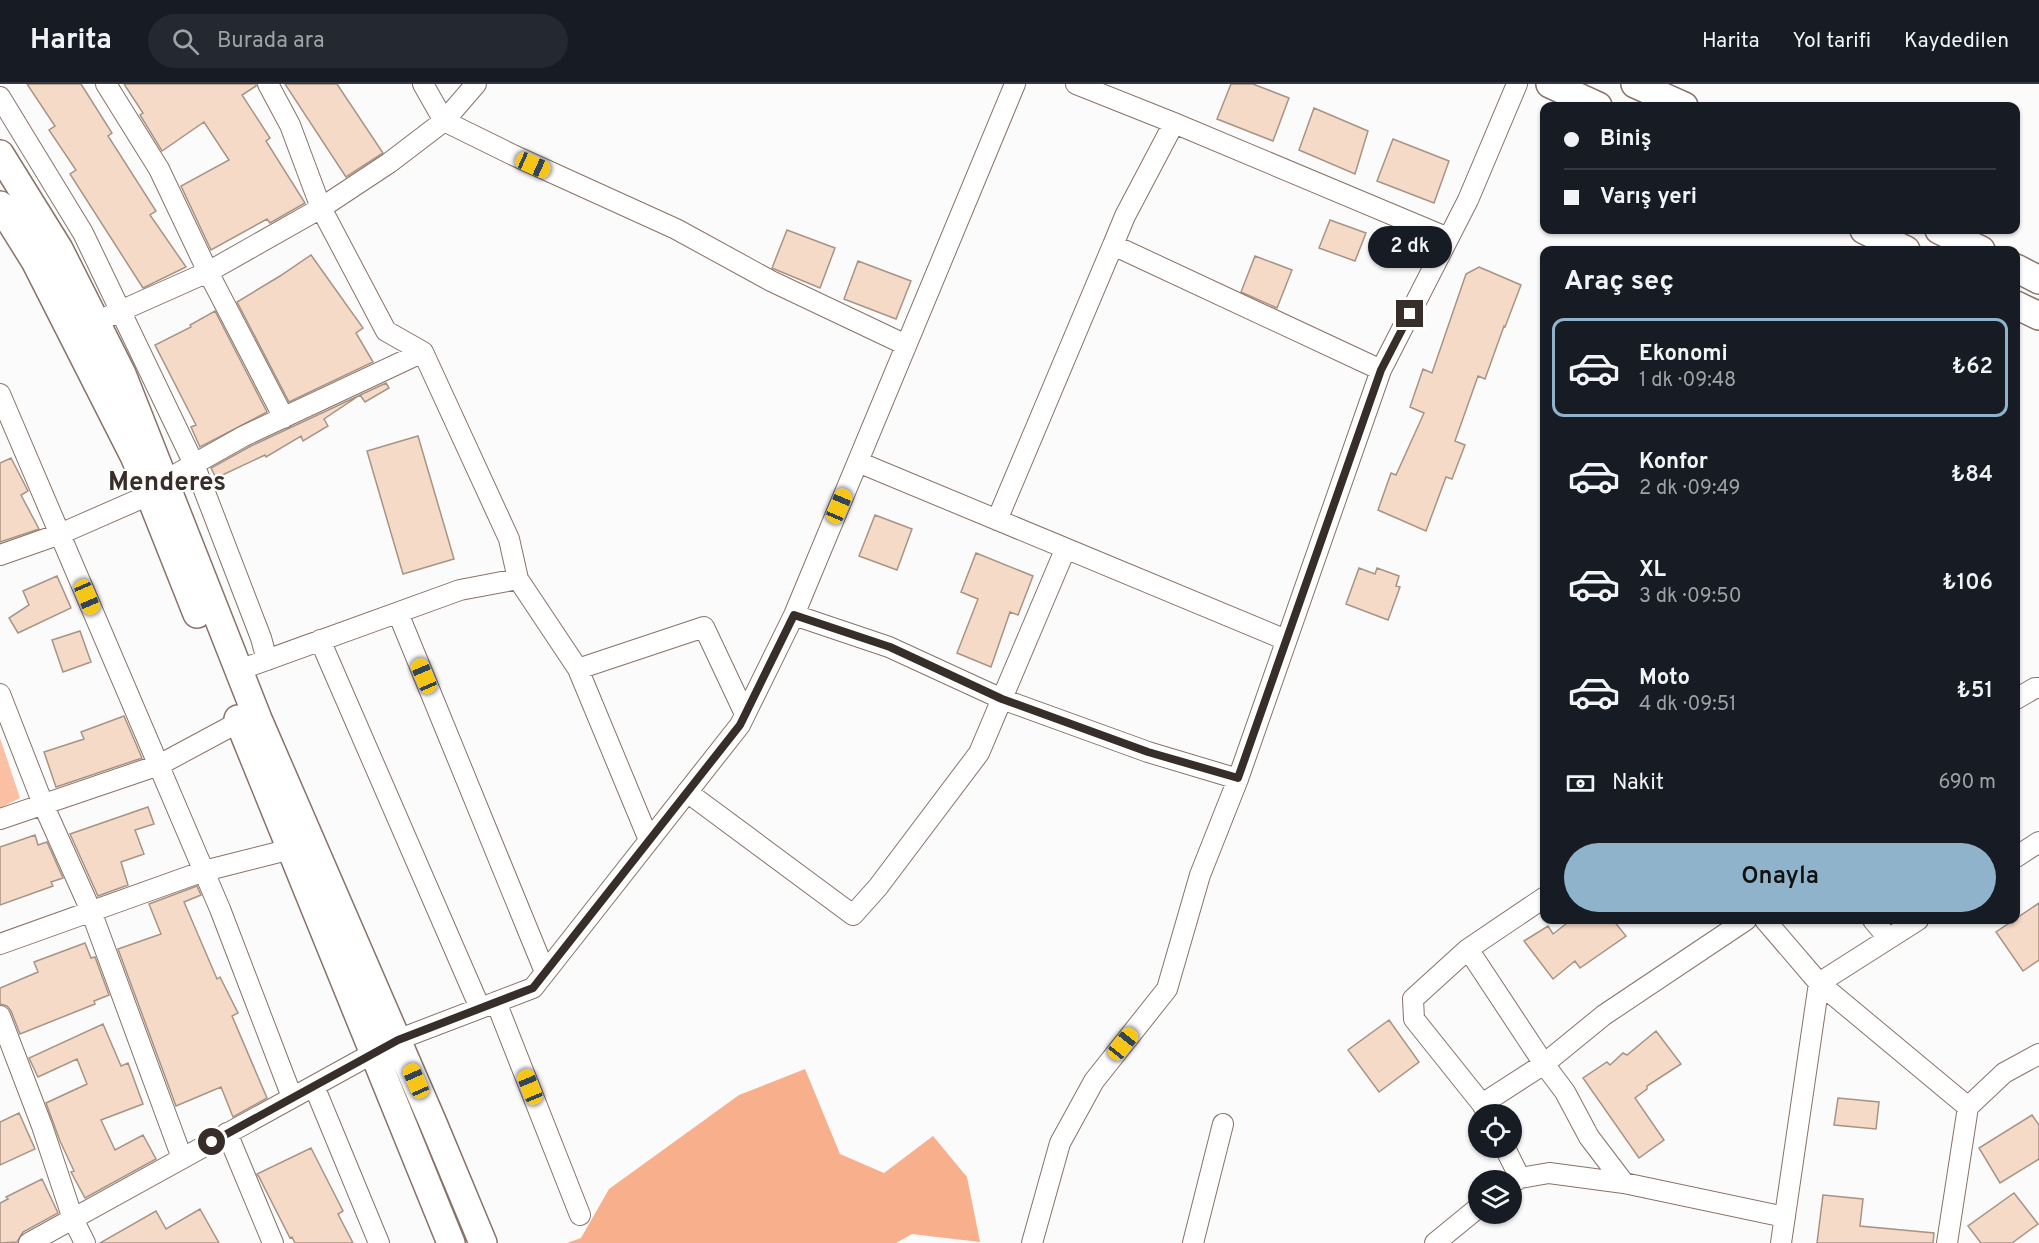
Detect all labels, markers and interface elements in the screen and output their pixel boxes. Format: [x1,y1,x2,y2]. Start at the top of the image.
search box [148,14,568,68]
text: Harita [30,23,112,59]
icon: search [169,25,202,58]
text: Burada ara [217,28,325,55]
text: Harita [1702,28,1760,55]
text: Yol tarifi [1793,28,1871,55]
text: Kaydedilen [1904,28,2009,55]
text: Biniş [1600,126,1652,153]
car [513,149,553,181]
text: Varış yeri [1600,184,1697,211]
callout: 2 dk [1368,227,1452,269]
text: 2 dk [1390,234,1430,260]
text: Araç seç [1564,265,1674,299]
route end [1396,300,1423,327]
icon: car [1567,341,1621,395]
text: Ekonomi [1639,341,1728,368]
text: ₺62 [1952,354,1993,381]
text: 1 dk · 09:48 [1639,368,1736,394]
icon: car [1567,449,1621,503]
text: Konfor [1639,449,1708,476]
text: ₺84 [1951,462,1993,489]
district label: Menderes [108,467,226,500]
text: 2 dk · 09:49 [1639,476,1741,502]
car [824,486,854,526]
icon: car [1567,557,1621,611]
text: XL [1639,557,1666,584]
text: ₺106 [1942,570,1993,597]
car [72,577,102,617]
text: 3 dk · 09:50 [1639,584,1742,610]
car [409,656,439,696]
icon: car [1567,665,1621,719]
text: Moto [1639,665,1690,692]
text: ₺51 [1957,678,1993,705]
text: 4 dk · 09:51 [1639,692,1737,718]
icon: cash [1564,767,1597,800]
text: Nakit [1612,770,1664,797]
text: 690 m [1939,770,1996,796]
button: Onayla [1564,843,1996,912]
car [1105,1024,1141,1064]
car [400,1061,432,1101]
car [515,1067,545,1107]
map controls [1468,1104,1522,1224]
button: locate [1468,1104,1522,1158]
route start [198,1128,225,1155]
button: layers [1468,1170,1522,1224]

